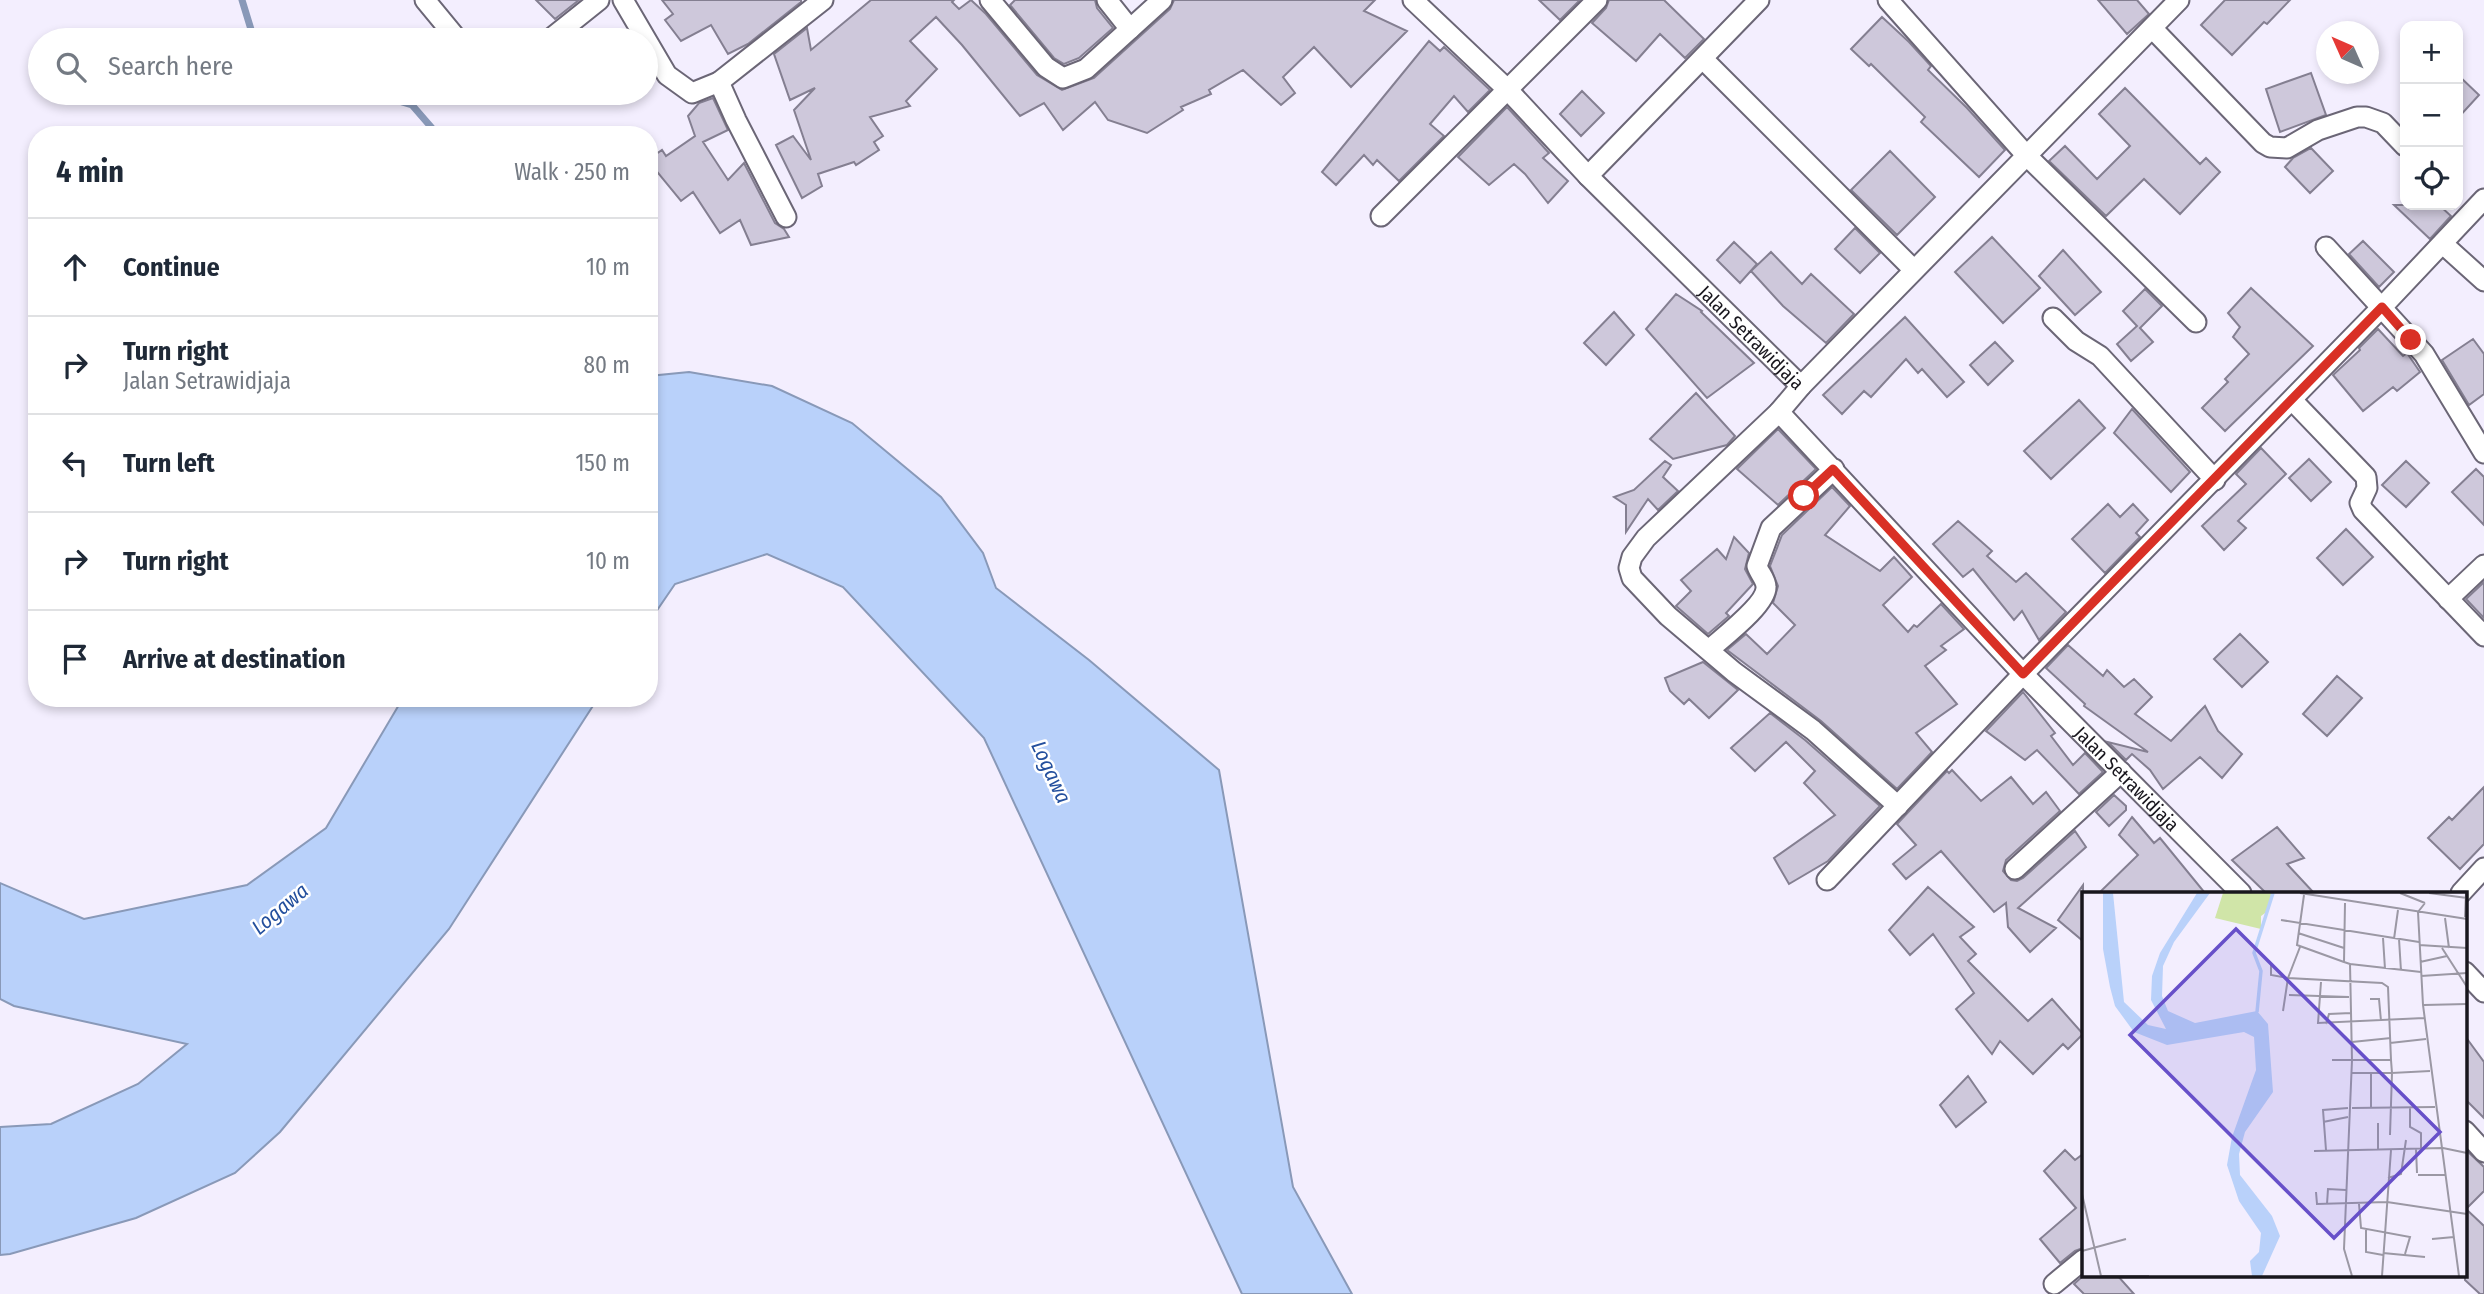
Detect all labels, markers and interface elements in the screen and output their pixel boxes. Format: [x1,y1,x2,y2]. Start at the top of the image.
north arrow [2316,21,2379,84]
map controls [2400,21,2463,210]
button: + [2400,21,2463,84]
search box [28,28,658,105]
icon: search [52,48,90,86]
text: Search here [108,51,233,82]
button: − [2400,84,2463,147]
button: locate [2400,147,2463,210]
text: 4 min [56,154,124,190]
text: Walk · 250 m [514,158,630,186]
icon: ahead [56,248,94,286]
text: Continue [123,252,220,283]
text: 10 m [586,253,630,281]
street label: Jalan Setrawidjaja [1694,281,1809,395]
route end [2395,324,2426,355]
text: Turn right [123,336,229,367]
icon: right [56,346,94,384]
text: 80 m [583,351,630,379]
text: Jalan Setrawidjaja [123,367,291,395]
icon: left [56,444,94,482]
text: Turn left [123,448,215,479]
text: 150 m [575,449,630,477]
route start [1788,480,1819,511]
icon: right [56,542,94,580]
text: Turn right [123,546,229,577]
text: 10 m [586,547,630,575]
icon: arrive [56,640,94,678]
text: Arrive at destination [123,644,346,675]
street label: Jalan Setrawidjaja [2070,722,2184,836]
water label: Logawa [1025,737,1077,807]
water label: Logawa [246,878,314,940]
inset map [2082,892,2466,1276]

